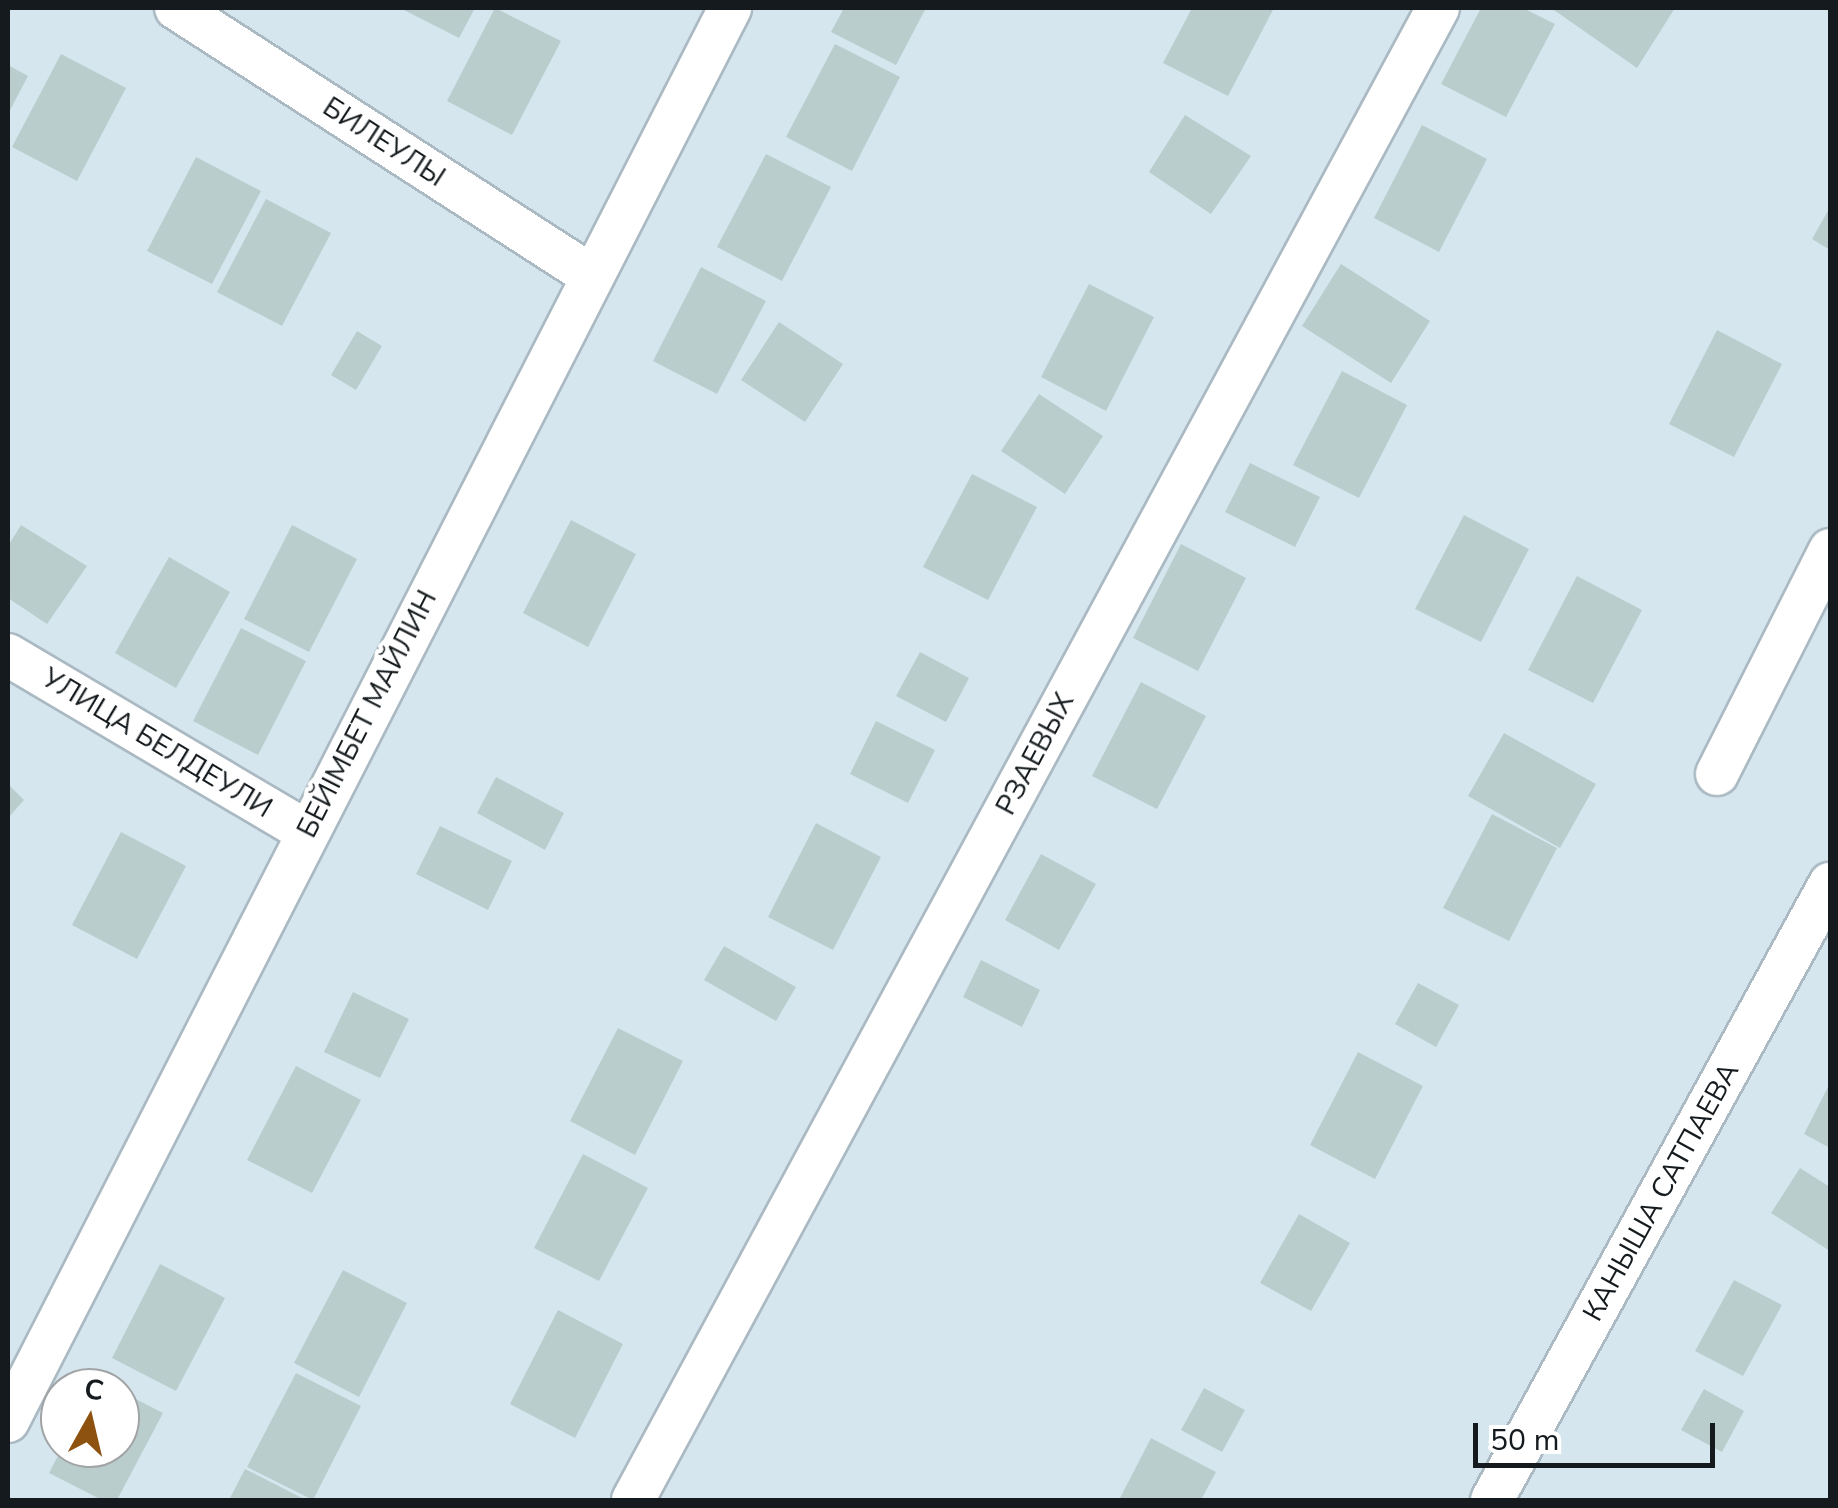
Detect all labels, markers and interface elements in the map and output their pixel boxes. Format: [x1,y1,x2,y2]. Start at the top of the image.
street label: БИЛЕУЛЫ [317,90,451,194]
street label: БЕЙІМБЕТ МАЙЛИН [290,585,444,843]
street label: УЛИЦА БЕЛДЕУЛИ [36,661,278,825]
street label: РЗАЕВЫХ [989,687,1081,821]
street label: КАНЫША САТПАЕВА [1576,1057,1746,1327]
north arrow [40,1368,140,1468]
text: С [82,1370,106,1410]
scale bar [1478,1403,1720,1465]
text: 50 m [1490,1420,1559,1461]

